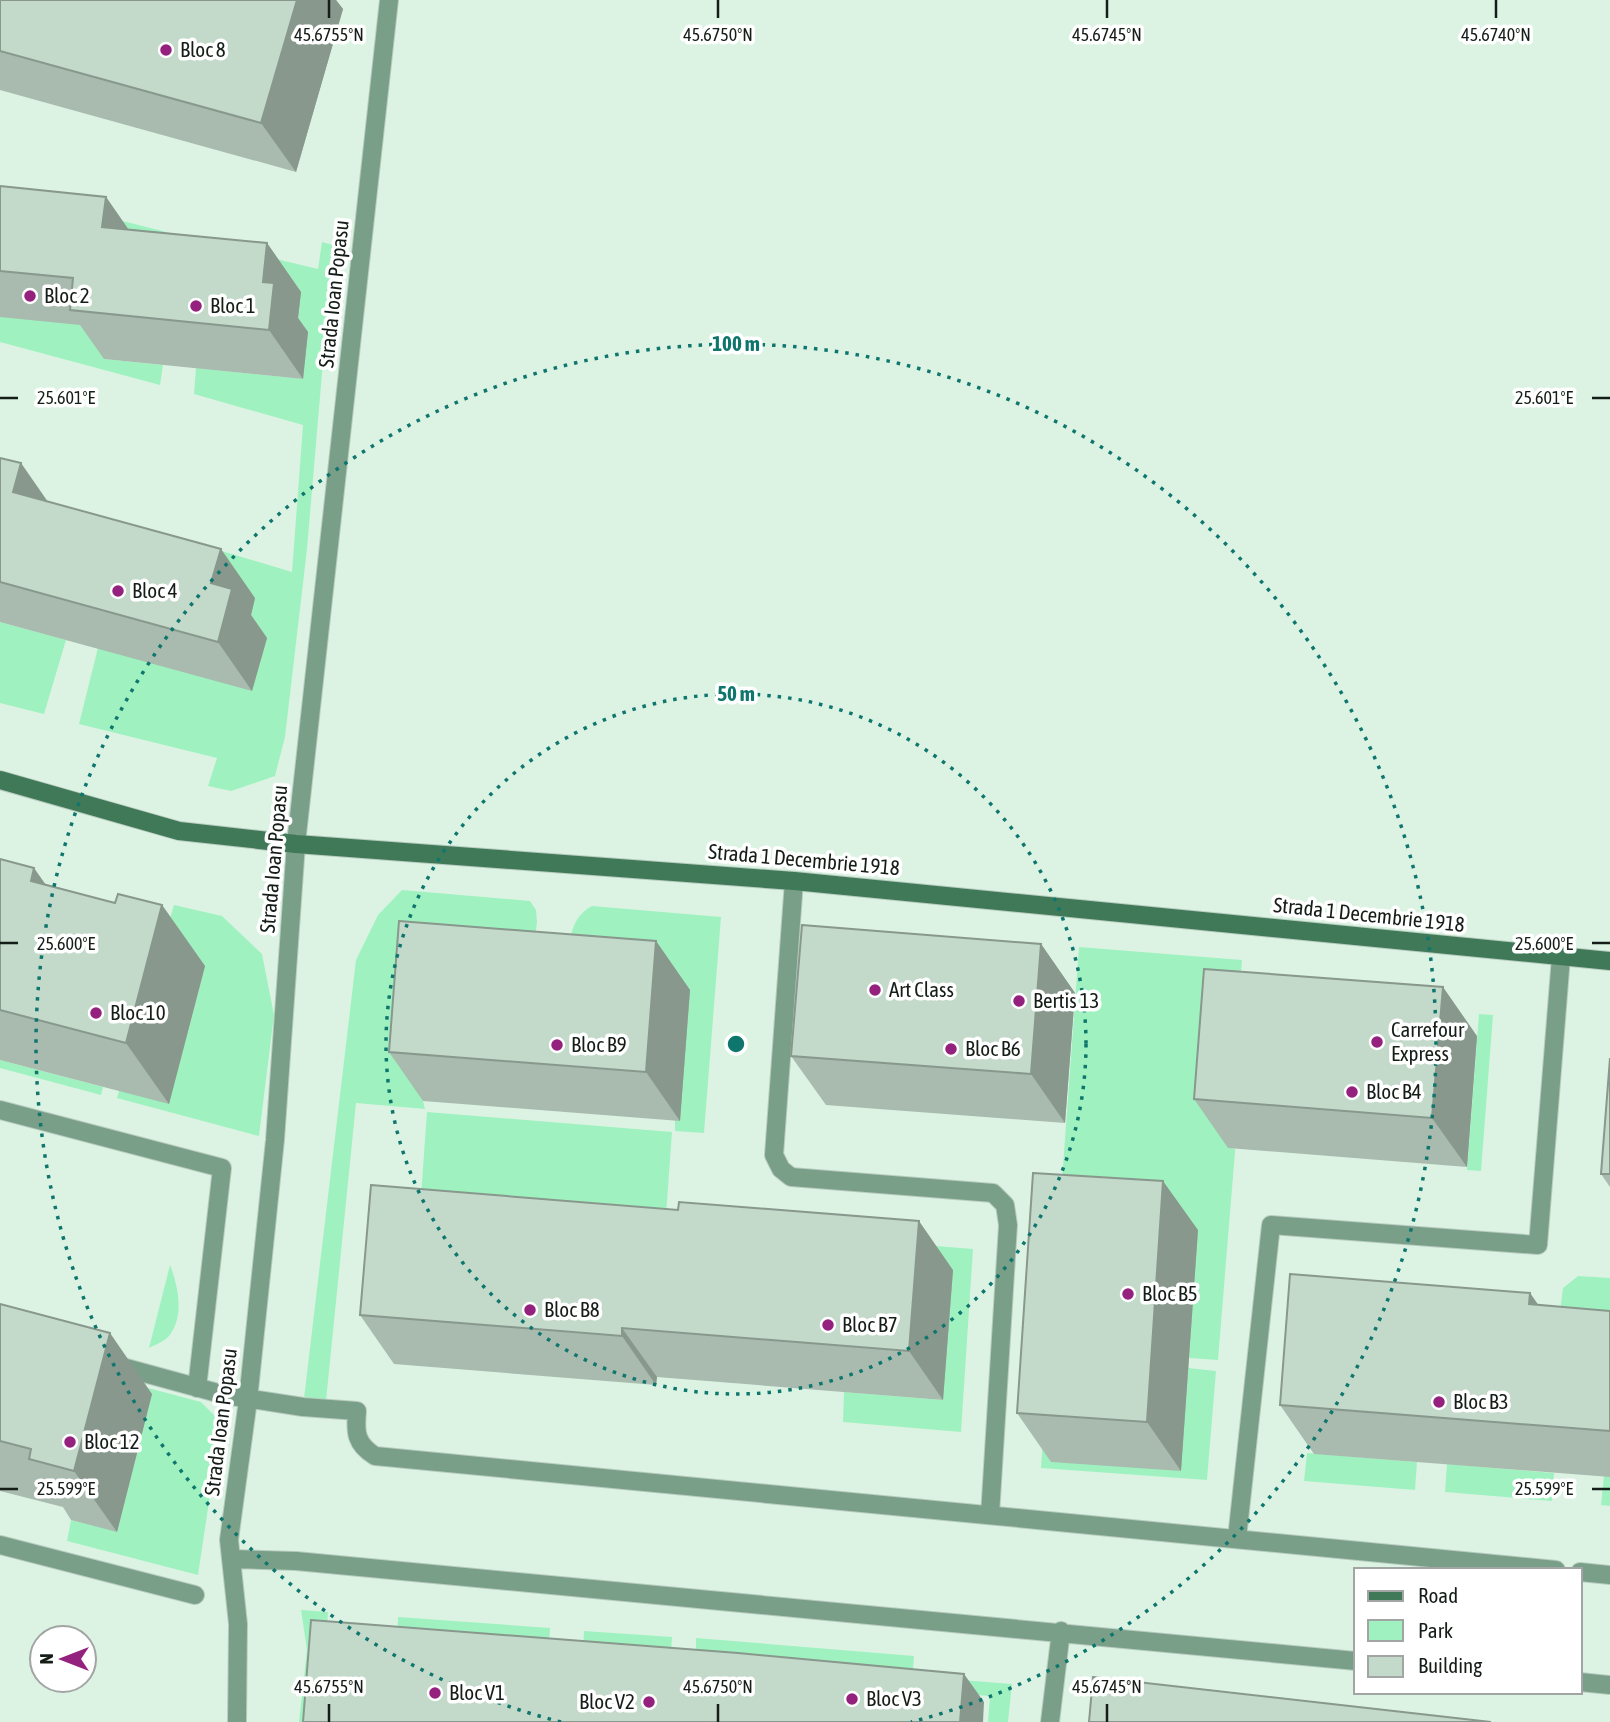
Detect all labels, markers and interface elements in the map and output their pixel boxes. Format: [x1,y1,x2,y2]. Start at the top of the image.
text: 45.6755°N [294,24,364,45]
text: 45.6750°N [683,24,753,45]
text: 45.6745°N [1072,24,1142,45]
text: 45.6740°N [1461,24,1531,45]
place label: Bloc 8 [180,37,226,61]
marker: Bloc 8 [158,42,174,58]
street label: Strada Ioan Popasu [313,219,353,369]
place label: Bloc 2 [44,283,90,307]
marker: Bloc 2 [22,288,38,304]
place label: Bloc 1 [210,293,256,317]
marker: Bloc 1 [188,298,204,314]
text: 100 m [712,331,760,355]
text: 25.601°E [37,387,95,408]
text: 25.601°E [1515,387,1573,408]
place label: Bloc 4 [132,578,178,602]
marker: Bloc 4 [110,583,126,599]
text: 50 m [717,681,755,705]
street label: Strada Ioan Popasu [255,784,291,934]
street label: Strada 1 Decembrie 1918 [707,839,901,879]
street label: Strada 1 Decembrie 1918 [1272,892,1466,936]
text: 25.600°E [37,933,95,954]
text: 25.600°E [1515,933,1573,954]
place label: Art Class [889,977,954,1001]
marker: Art Class [867,982,883,998]
place label: Bertis 13 [1033,988,1099,1012]
marker: Bertis 13 [1011,993,1027,1009]
place label: Bloc 10 [110,1000,166,1024]
marker: Bloc 10 [88,1005,104,1021]
place label: Carrefour Express [1391,1017,1465,1065]
place label: Bloc B9 [571,1032,627,1056]
centre of rings [724,1032,748,1056]
marker: Carrefour Express [1369,1034,1385,1050]
place label: Bloc B6 [965,1036,1021,1060]
marker: Bloc B9 [549,1037,565,1053]
marker: Bloc B6 [943,1041,959,1057]
place label: Bloc B4 [1366,1079,1422,1103]
marker: Bloc B4 [1344,1084,1360,1100]
place label: Bloc B5 [1142,1281,1198,1305]
marker: Bloc B5 [1120,1286,1136,1302]
place label: Bloc B8 [544,1297,600,1321]
marker: Bloc B8 [522,1302,538,1318]
place label: Bloc B7 [842,1312,898,1336]
marker: Bloc B7 [820,1317,836,1333]
street label: Strada Ioan Popasu [199,1347,241,1497]
place label: Bloc B3 [1453,1389,1509,1413]
marker: Bloc B3 [1431,1394,1447,1410]
place label: Bloc 12 [84,1429,140,1453]
marker: Bloc 12 [62,1434,78,1450]
text: 25.599°E [37,1478,95,1499]
text: 25.599°E [1515,1478,1573,1499]
legend [1354,1568,1582,1694]
text: Road [1418,1583,1458,1607]
text: Park [1418,1618,1453,1642]
north arrow [28,1624,98,1694]
text: N [35,1653,57,1665]
text: Building [1418,1653,1482,1677]
text: 45.6755°N [294,1676,364,1697]
text: 45.6750°N [683,1676,753,1697]
text: 45.6745°N [1072,1676,1142,1697]
place label: Bloc V1 [449,1680,505,1704]
marker: Bloc V1 [427,1685,443,1701]
place label: Bloc V3 [866,1686,922,1710]
place label: Bloc V2 [579,1689,635,1713]
marker: Bloc V3 [844,1691,860,1707]
marker: Bloc V2 [641,1694,657,1710]

